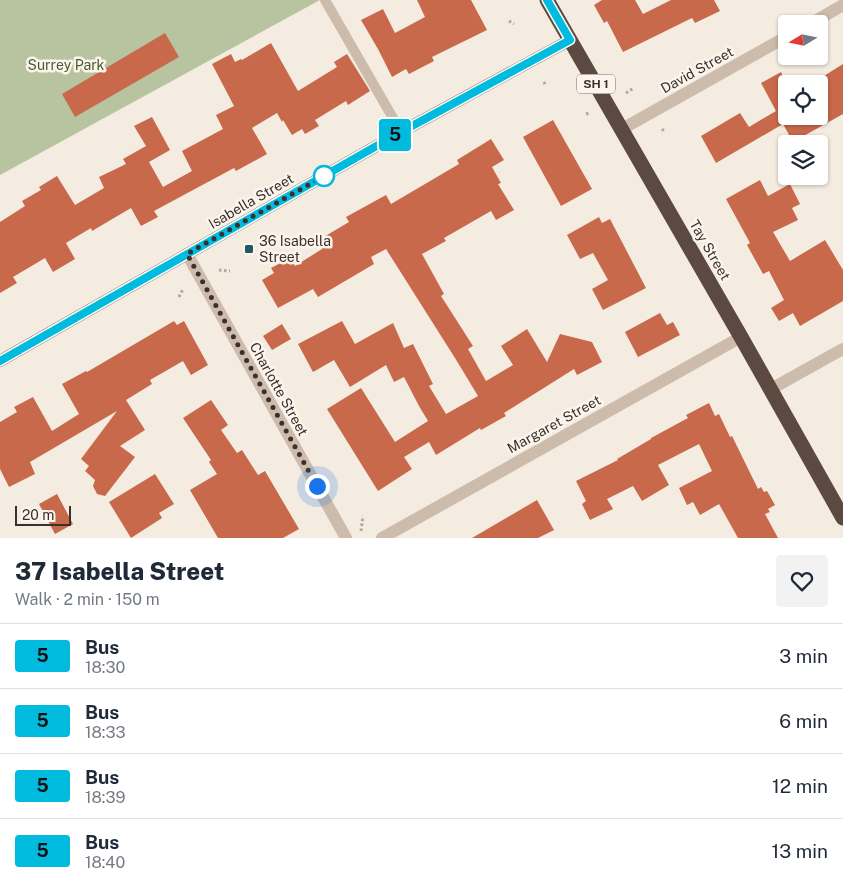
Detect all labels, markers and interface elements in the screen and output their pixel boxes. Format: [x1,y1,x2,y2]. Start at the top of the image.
north arrow [778,15,828,65]
map controls [778,15,828,185]
street label: David Street [658,44,736,96]
park label: Surrey Park [28,57,105,73]
road number: SH 1 [577,74,615,94]
button: locate [778,75,828,125]
line badge: 5 [379,119,411,151]
text: 5 [389,124,401,145]
button: layers [778,135,828,185]
unlabelled marker [313,165,335,187]
street label: Isabella Street [206,170,296,232]
street label: Tay Street [686,217,734,283]
place label: 36 Isabella Street [259,233,331,265]
marker: 36 Isabella Street [243,243,255,255]
street label: Charlotte Street [247,339,311,439]
street label: Margaret Street [505,392,603,456]
your location [305,474,330,499]
scale bar [15,503,71,526]
text: 20 m [22,507,54,523]
button: heart [776,555,828,607]
text: 37 Isabella Street [15,557,224,585]
text: Walk · 2 min · 150 m [15,590,160,609]
text: Bus [85,636,119,658]
text: 5 [36,645,49,666]
text: 3 min [779,645,828,667]
text: 18:30 [85,658,125,677]
text: Bus [85,701,119,723]
text: 5 [36,710,49,731]
text: 6 min [779,710,828,732]
text: 18:33 [85,723,126,742]
text: Bus [85,766,119,788]
text: 5 [36,775,49,796]
text: 12 min [772,775,828,797]
text: 18:39 [85,788,125,807]
text: Bus [85,831,119,853]
text: 5 [36,840,49,861]
text: 13 min [771,840,828,862]
text: 18:40 [85,853,125,872]

